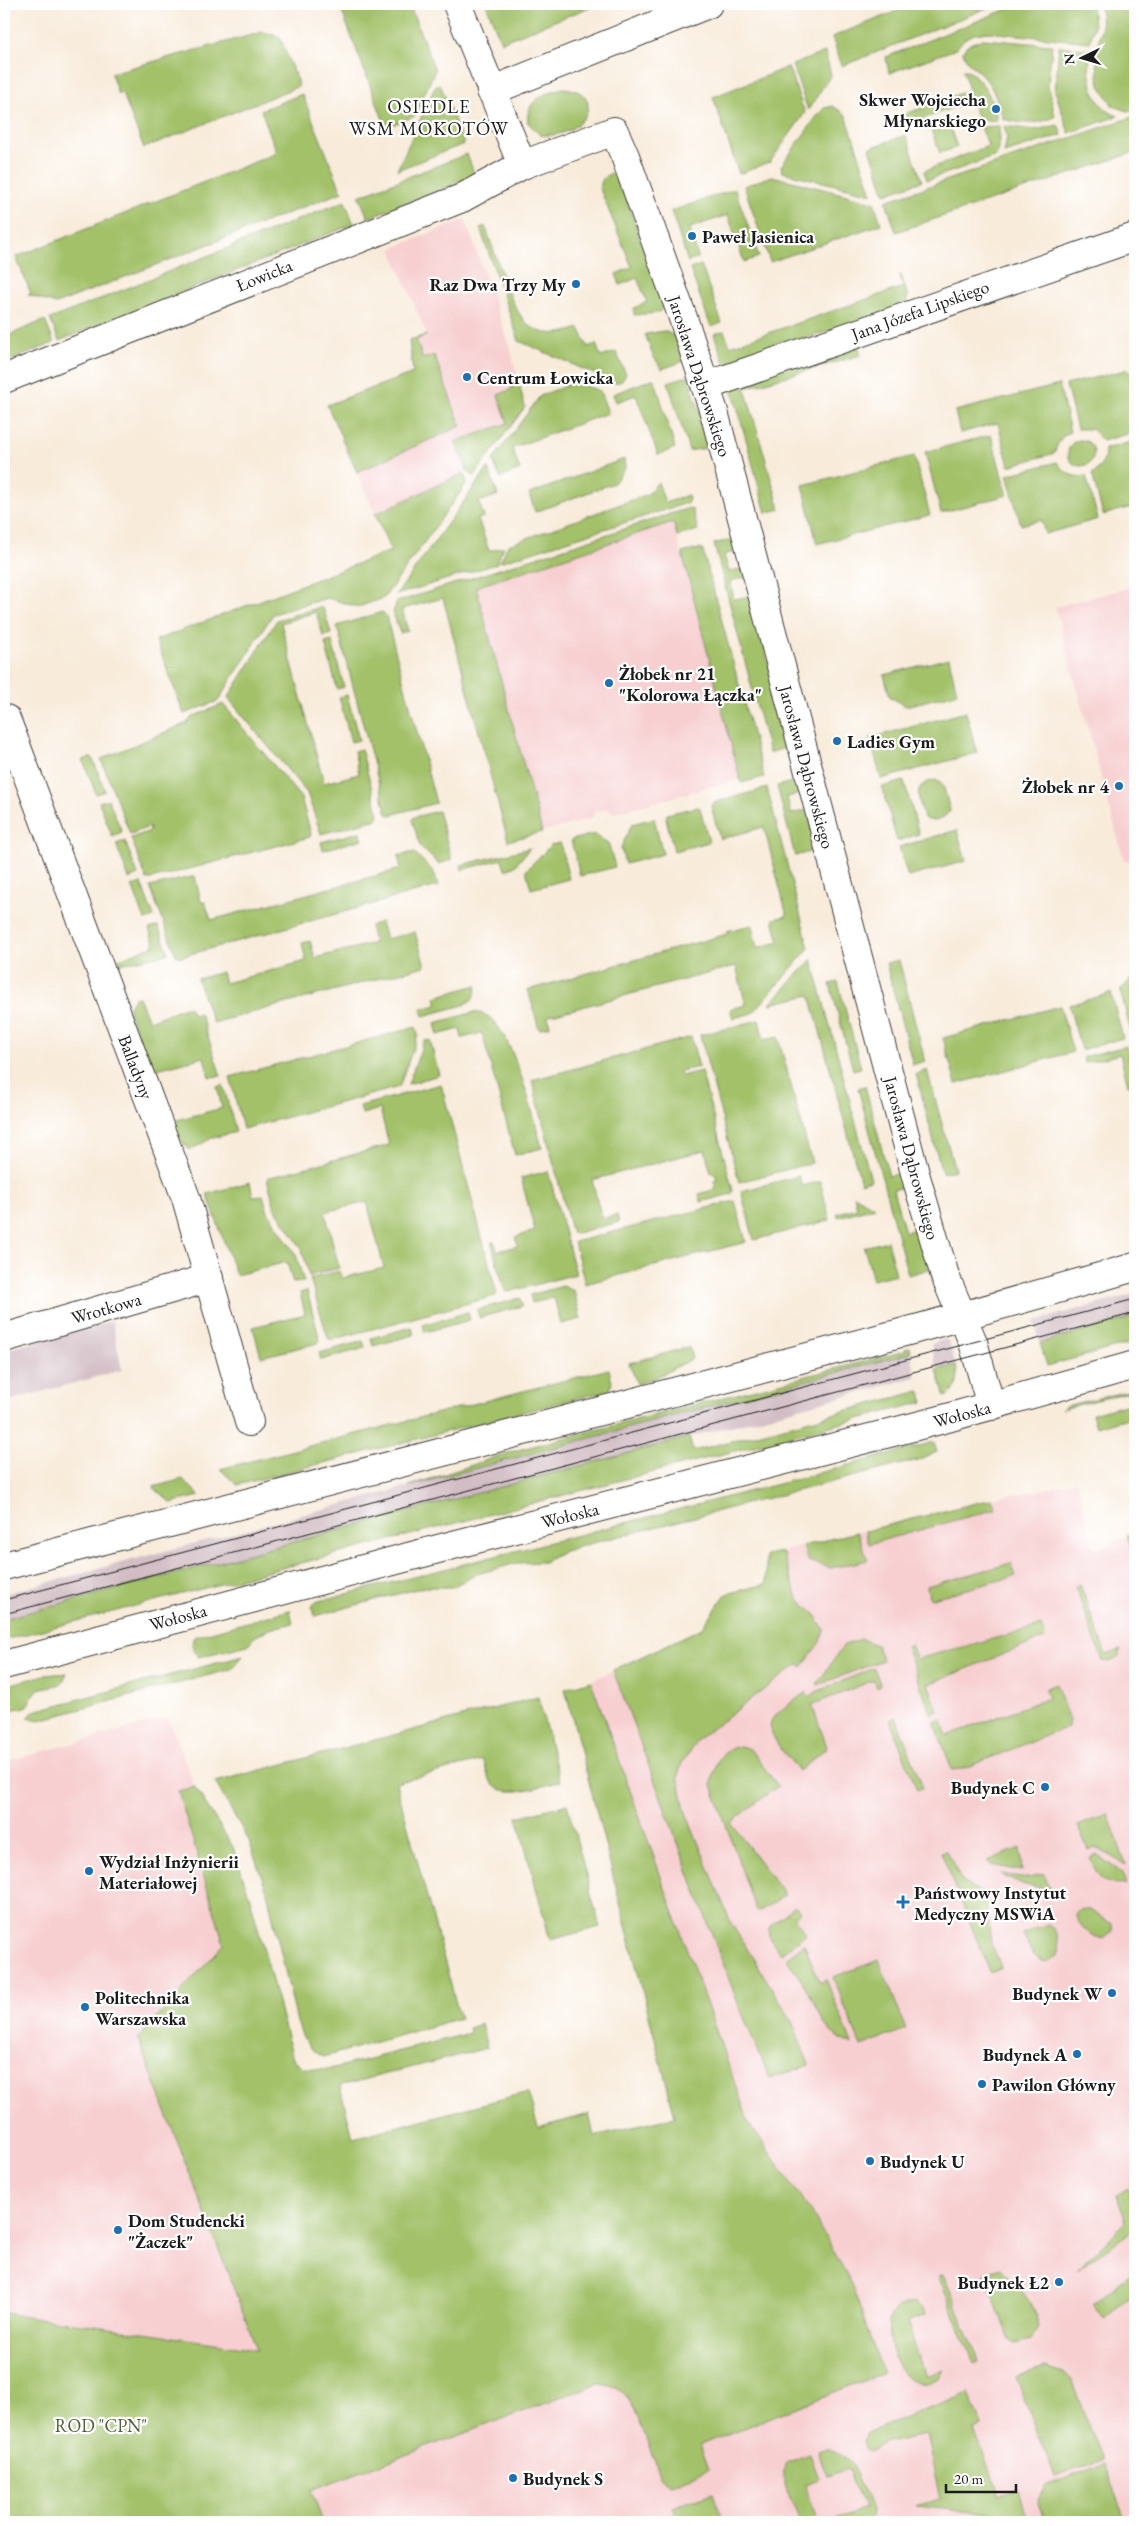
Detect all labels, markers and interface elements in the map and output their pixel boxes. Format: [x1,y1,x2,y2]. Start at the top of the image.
north arrow [1056,32,1106,82]
text: N [1060,52,1079,66]
place label: Skwer Wojciecha Młynarskiego [859,88,986,132]
district label: OSIEDLE WSM MOKOTÓW [349,94,509,141]
marker: Skwer Wojciecha Młynarskiego [990,103,1002,115]
place label: Paweł Jasienica [702,225,814,248]
marker: Paweł Jasienica [686,230,698,242]
street label: Łowicka [232,253,296,297]
place label: Raz Dwa Trzy My [429,273,566,296]
street label: Jana Józefa Lipskiego [846,274,992,346]
marker: Raz Dwa Trzy My [570,278,582,290]
street label: Jarosława Dąbrowskiego [662,291,737,460]
place label: Centrum Łowicka [477,366,614,389]
marker: Centrum Łowicka [461,371,473,383]
place label: Żłobek nr 21 "Kolorowa Łączka" [619,662,762,706]
marker: Żłobek nr 21 "Kolorowa Łączka" [603,677,615,689]
street label: Jarosława Dąbrowskiego [774,681,840,851]
place label: Ladies Gym [847,730,936,753]
marker: Ladies Gym [831,735,843,747]
place label: Żłobek nr 4 [1022,775,1109,798]
marker: Żłobek nr 4 [1113,780,1125,792]
street label: Balladyny [113,1031,159,1103]
street label: Jarosława Dąbrowskiego [879,1072,945,1242]
street label: Wrotkowa [68,1287,144,1329]
street label: Wołoska [931,1395,994,1433]
street label: Wołoska [539,1497,602,1533]
street label: Wołoska [147,1598,210,1636]
place label: Budynek C [951,1776,1035,1799]
marker: Budynek C [1039,1781,1051,1793]
place label: Wydział Inżynierii Materiałowej [99,1850,239,1894]
marker: Wydział Inżynierii Materiałowej [83,1865,95,1877]
place label: Państwowy Instytut Medyczny MSWiA [914,1881,1067,1925]
marker: Państwowy Instytut Medyczny MSWiA [896,1895,910,1909]
place label: Budynek W [1012,1982,1103,2005]
place label: Politechnika Warszawska [95,1986,189,2030]
marker: Budynek W [1106,1987,1118,1999]
marker: Politechnika Warszawska [79,2001,91,2013]
place label: Budynek A [983,2043,1068,2066]
marker: Budynek A [1071,2048,1083,2060]
place label: Pawilon Główny [992,2073,1116,2096]
marker: Pawilon Główny [976,2078,988,2090]
place label: Budynek U [880,2150,965,2173]
marker: Budynek U [864,2155,876,2167]
place label: Dom Studencki "Żaczek" [128,2209,246,2253]
marker: Dom Studencki "Żaczek" [112,2224,124,2236]
place label: Budynek Ł2 [958,2271,1049,2294]
marker: Budynek Ł2 [1053,2276,1065,2288]
park label: ROD "CPN" [55,2414,147,2437]
scale bar [946,2461,1016,2493]
place label: Budynek S [523,2467,603,2490]
text: 20 m [954,2469,983,2488]
marker: Budynek S [507,2472,519,2484]

